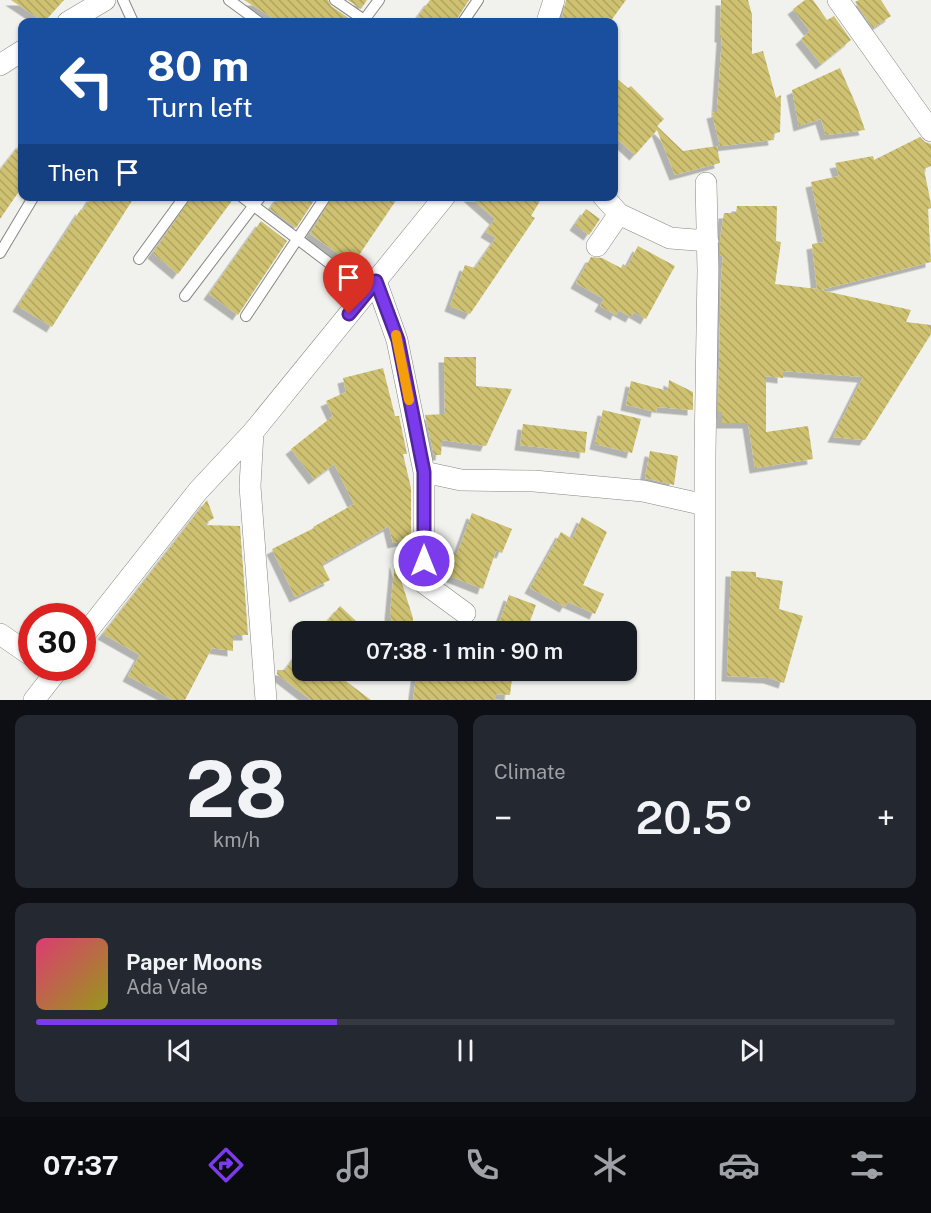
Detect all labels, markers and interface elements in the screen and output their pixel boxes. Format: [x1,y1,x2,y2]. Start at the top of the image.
text: 80 m [147,41,249,90]
icon: left [48,42,126,120]
text: Turn left [147,91,253,123]
icon: arrive [111,156,144,189]
text: Then [48,160,99,186]
pin [323,252,374,314]
icon: arrive [332,261,365,294]
position arrow [392,529,456,593]
speed limit sign: 30 [18,603,96,681]
text: 07:38 · 1 min · 90 m [366,638,563,664]
text: 28 [186,743,287,835]
text: Climate [494,760,566,784]
text: 20.5° [635,791,754,844]
text: − [494,799,512,837]
text: + [877,799,895,837]
text: km/h [213,828,260,852]
text: Paper Moons [126,949,262,975]
text: Ada Vale [126,975,208,999]
icon: previous [163,1034,196,1067]
icon: pause [449,1034,482,1067]
icon: next [735,1034,768,1067]
icon: directions [205,1144,247,1186]
icon: music [333,1144,375,1186]
icon: phone [461,1144,503,1186]
icon: climate [589,1144,631,1186]
icon: car [718,1144,760,1186]
icon: filters [846,1144,888,1186]
text: 07:37 [43,1149,119,1181]

